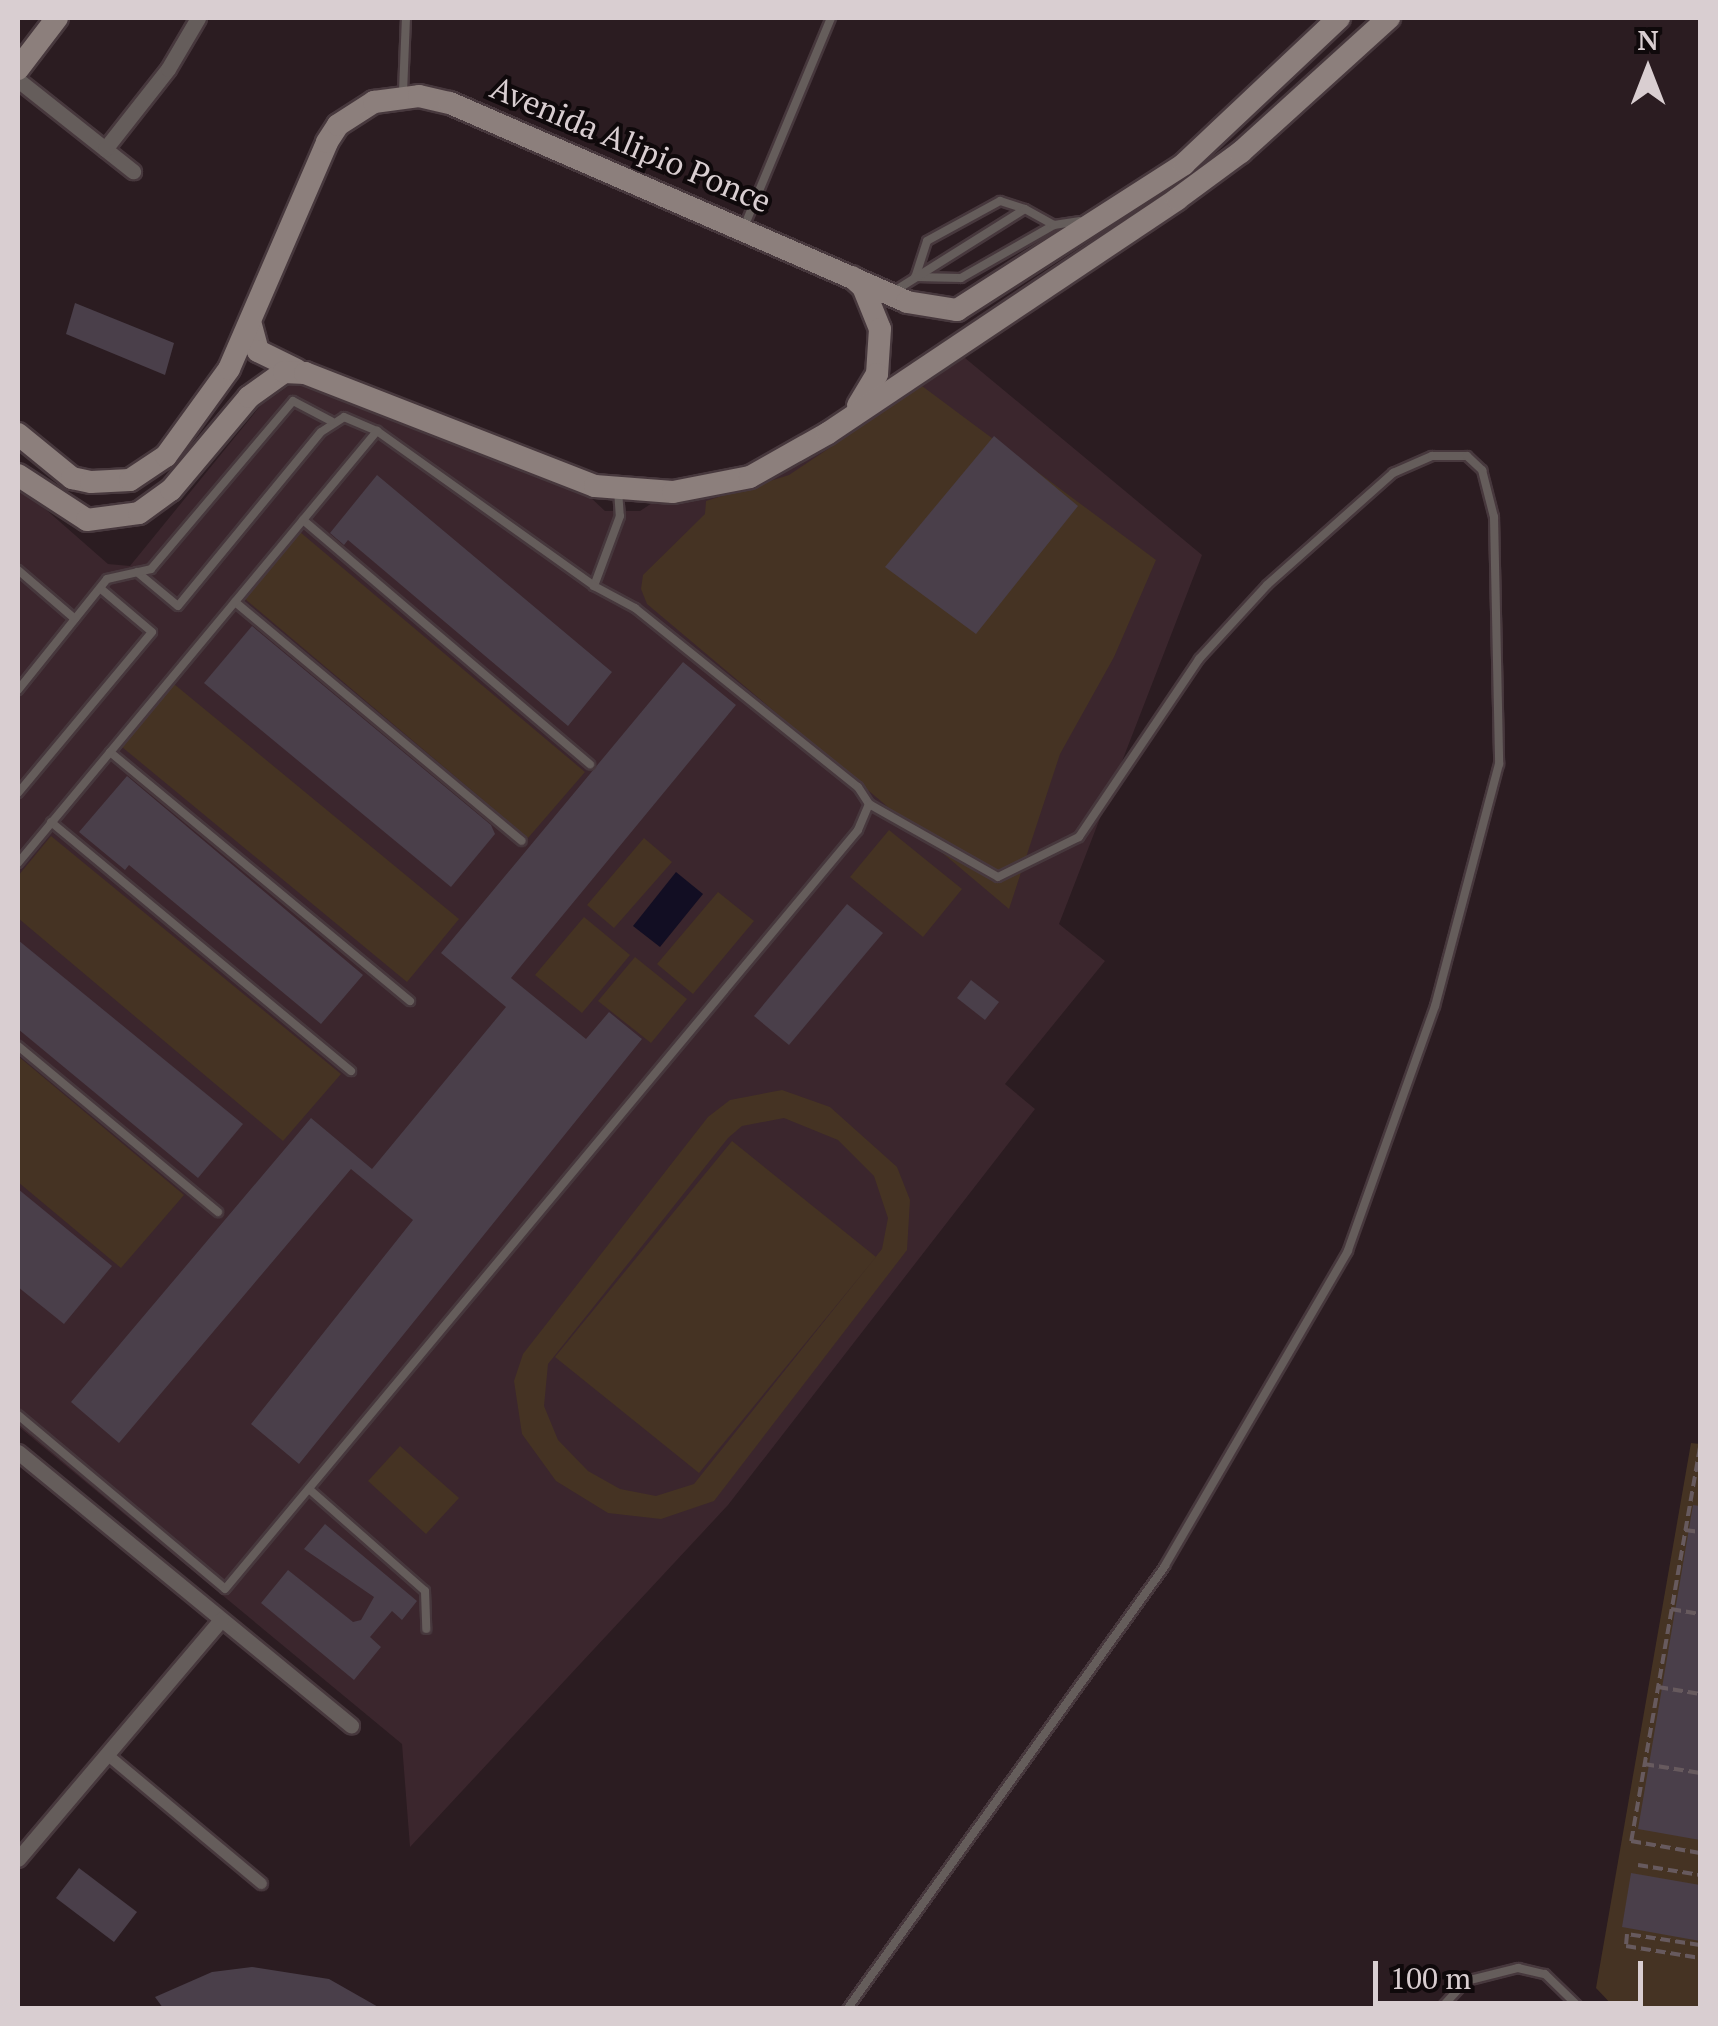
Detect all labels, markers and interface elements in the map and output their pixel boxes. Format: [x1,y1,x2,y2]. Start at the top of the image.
north arrow [1598,20,1698,120]
text: N [1637,21,1659,58]
street label: Avenida Alipio Ponce [485,67,777,221]
scale bar [1378,1941,1648,2003]
text: 100 m [1390,1958,1471,1998]

